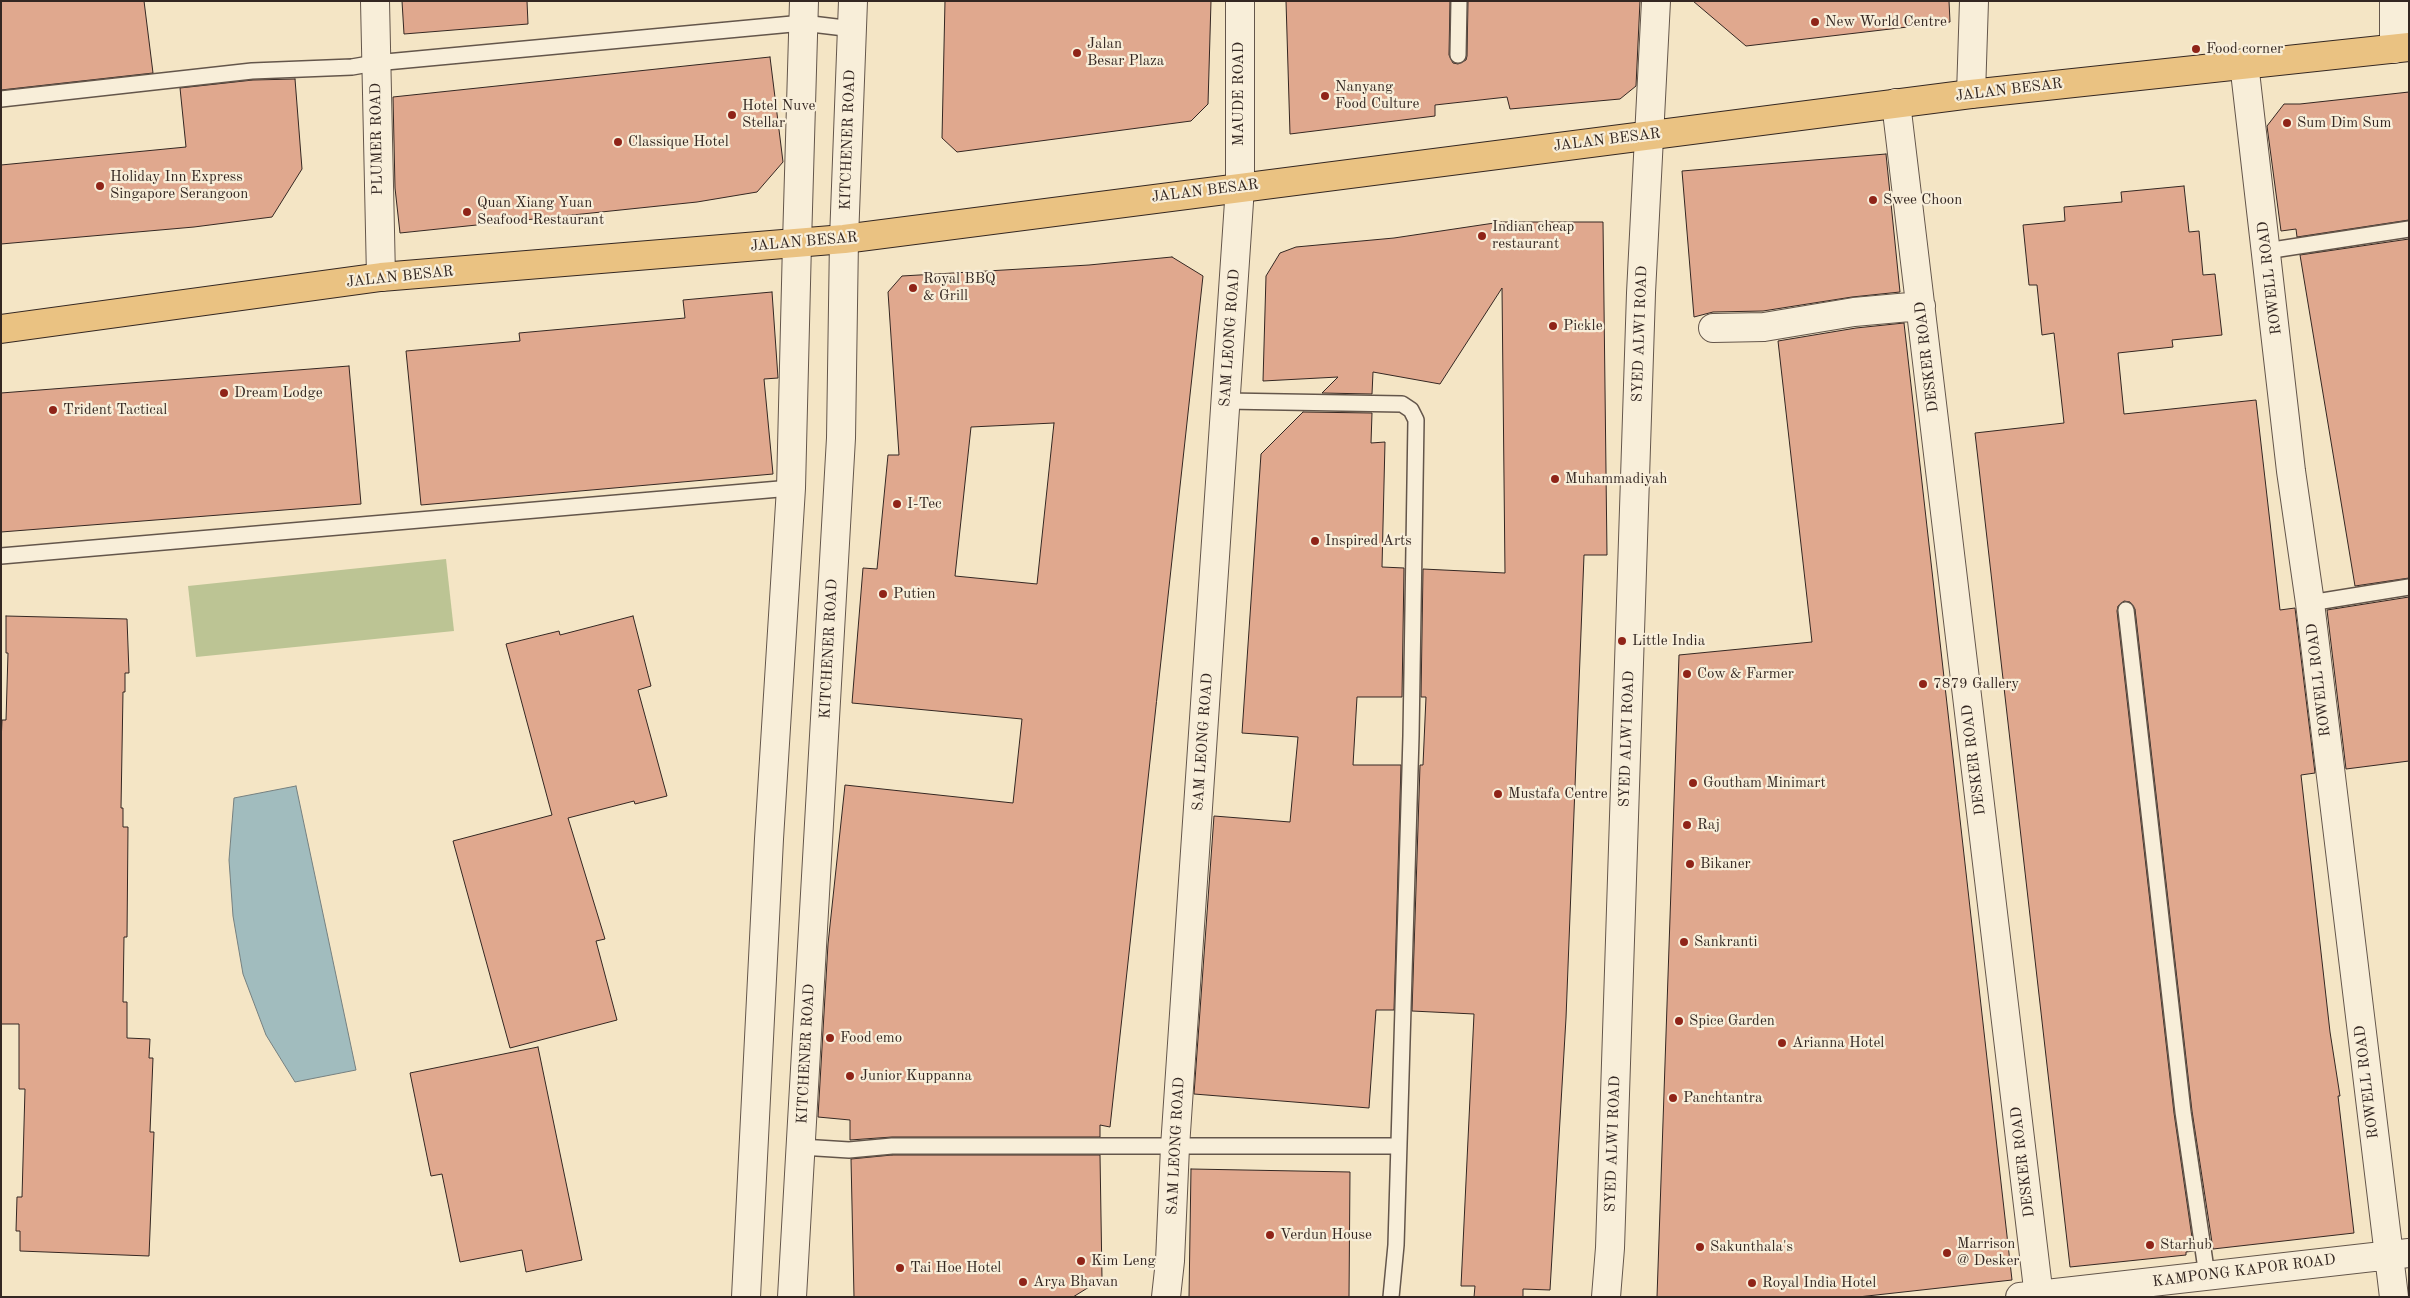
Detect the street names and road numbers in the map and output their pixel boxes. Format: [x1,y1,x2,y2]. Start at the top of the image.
street label: MAUDE ROAD [1230,42,1248,146]
street label: KITCHENER ROAD [837,69,859,211]
street label: JALAN BESAR [1954,75,2064,105]
street label: PLUMER ROAD [367,83,387,195]
street label: JALAN BESAR [1552,125,1662,155]
street label: JALAN BESAR [1150,176,1260,206]
street label: ROWELL ROAD [2254,220,2286,336]
street label: JALAN BESAR [750,228,858,256]
street label: JALAN BESAR [346,262,454,292]
street label: SYED ALWI ROAD [1629,265,1651,403]
street label: SAM LEONG ROAD [1216,268,1244,408]
street label: DESKER ROAD [1911,301,1943,413]
street label: KITCHENER ROAD [816,578,842,720]
street label: ROWELL ROAD [2303,622,2335,738]
street label: SYED ALWI ROAD [1616,670,1638,808]
street label: SAM LEONG ROAD [1189,672,1217,812]
street label: DESKER ROAD [1958,704,1990,816]
street label: KITCHENER ROAD [793,983,819,1125]
street label: ROWELL ROAD [2351,1024,2383,1140]
street label: SYED ALWI ROAD [1602,1075,1624,1213]
street label: SAM LEONG ROAD [1163,1077,1189,1215]
street label: DESKER ROAD [2007,1106,2039,1218]
street label: KAMPONG KAPOR ROAD [2151,1251,2337,1291]

